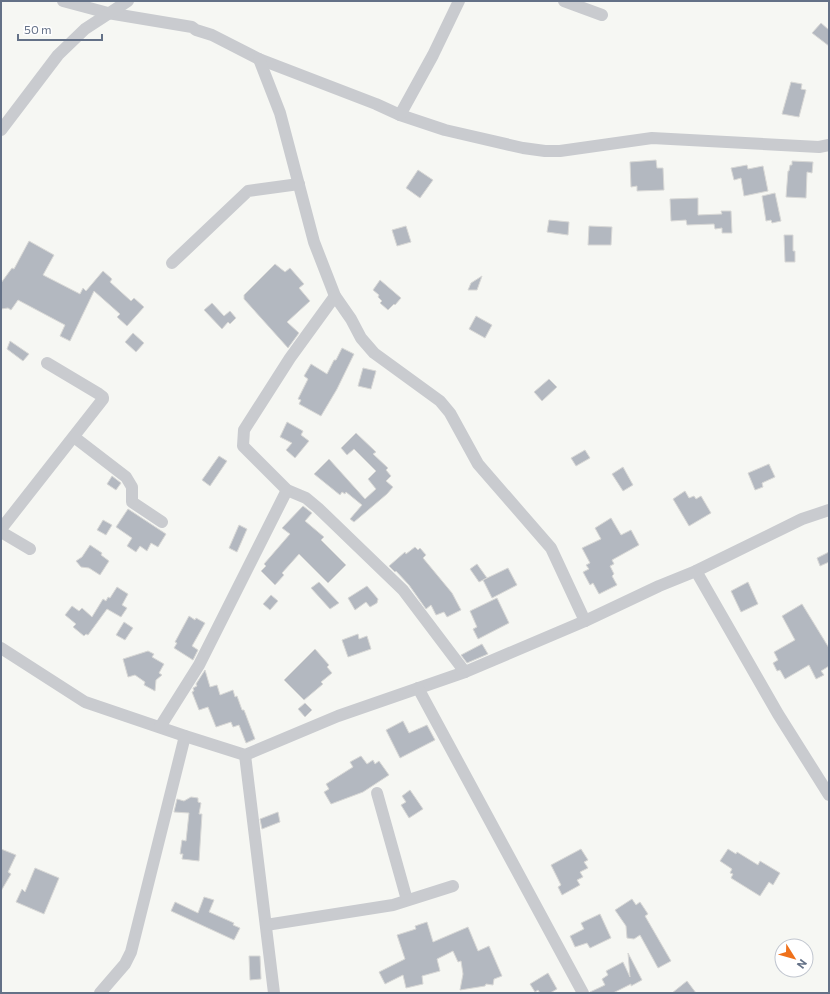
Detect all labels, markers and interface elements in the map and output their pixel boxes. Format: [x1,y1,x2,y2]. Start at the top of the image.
scale bar [18,16,102,42]
text: 50 m [24,22,52,36]
north arrow [774,938,814,978]
text: N [795,957,810,972]

